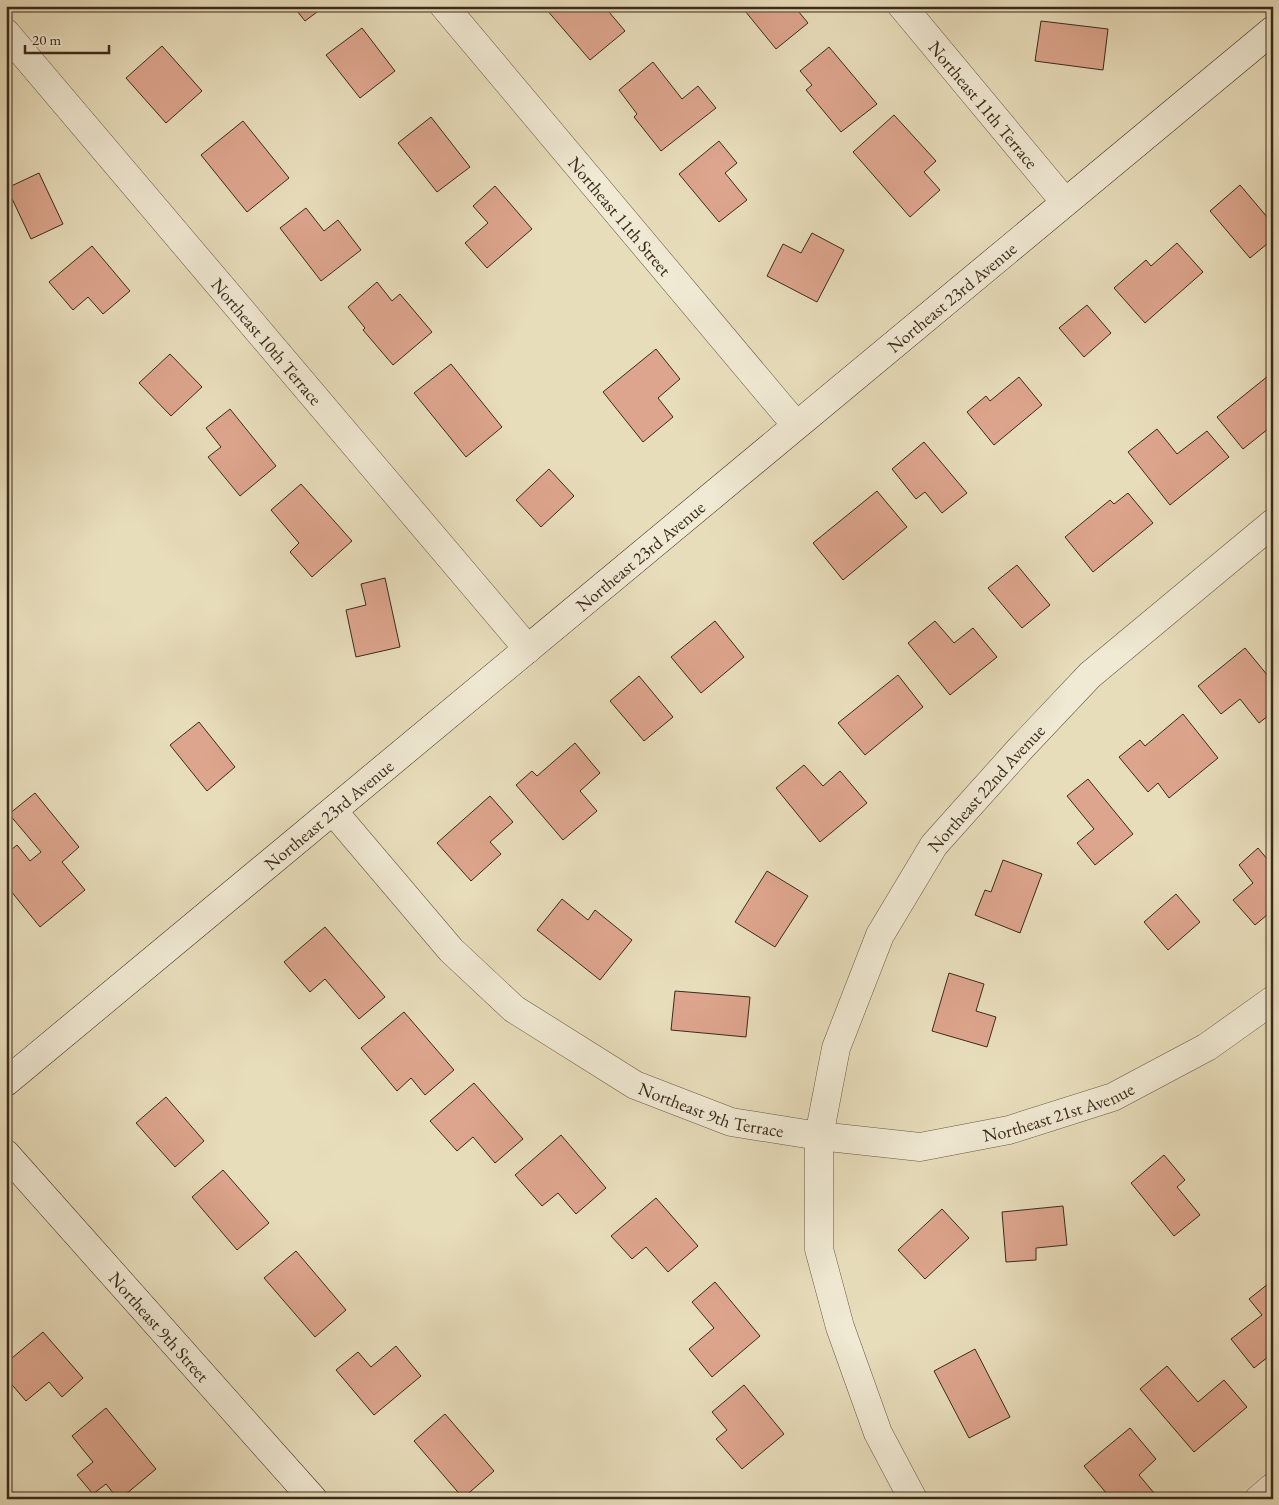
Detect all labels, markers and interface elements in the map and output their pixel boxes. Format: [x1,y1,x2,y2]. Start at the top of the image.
scale bar [25,22,109,54]
text: 20 m [32,30,61,49]
street label: Northeast 11th Terrace [924,36,1044,173]
street label: Northeast 11th Street [564,151,677,280]
street label: Northeast 23rd Avenue [882,237,1021,357]
street label: Northeast 10th Terrace [207,273,328,410]
street label: Northeast 23rd Avenue [571,495,709,616]
street label: Northeast 22nd Avenue [922,719,1049,857]
street label: Northeast 23rd Avenue [259,754,398,875]
street label: Northeast 9th Terrace [635,1076,785,1142]
street label: Northeast 21st Avenue [981,1077,1138,1146]
street label: Northeast 9th Street [104,1267,215,1387]

